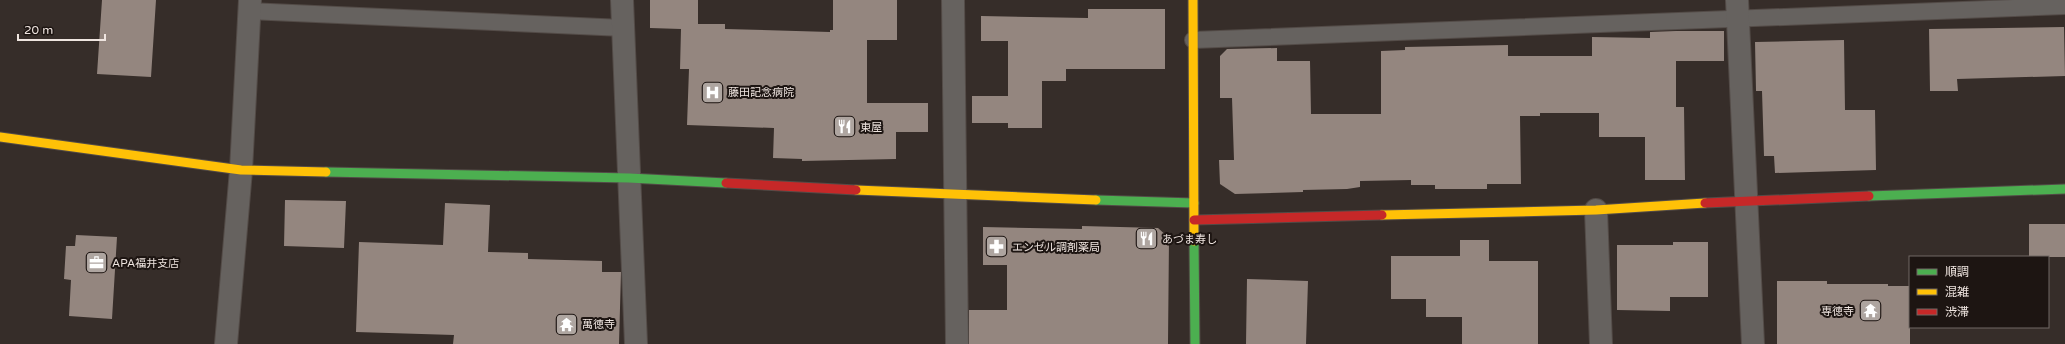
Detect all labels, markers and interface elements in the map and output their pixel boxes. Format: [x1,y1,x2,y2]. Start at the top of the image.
scale bar [18,16,105,42]
text: 20 m [24,23,53,37]
hospital icon: 藤田記念病院 [699,79,725,105]
place label: 藤田記念病院 [728,86,794,99]
restaurant icon: 東屋 [831,114,857,140]
place label: 東屋 [860,121,882,134]
restaurant icon: あづま寿し [1134,226,1160,252]
place label: あづま寿し [1162,233,1217,246]
pharmacy icon: エンゼル調剤薬局 [984,234,1010,260]
place label: エンゼル調剤薬局 [1012,241,1100,254]
office icon: APA福井支店 [84,250,110,276]
legend [1909,256,2049,328]
place label: APA福井支店 [112,257,179,270]
text: 順調 [1945,265,1969,279]
text: 混雑 [1945,285,1969,299]
temple icon: 専徳寺 [1857,298,1883,324]
place label: 専徳寺 [1821,305,1854,318]
text: 渋滞 [1945,305,1969,319]
temple icon: 萬徳寺 [553,311,579,337]
place label: 萬徳寺 [582,318,615,331]

